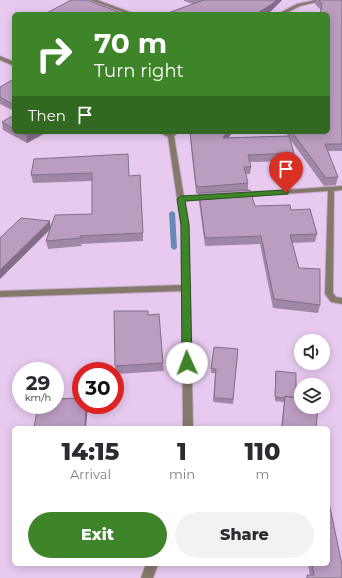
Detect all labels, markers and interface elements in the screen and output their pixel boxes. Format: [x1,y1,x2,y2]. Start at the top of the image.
text: 70 m [94,26,167,60]
icon: right [28,28,80,80]
text: Turn right [94,60,184,82]
icon: arrive [74,104,96,126]
text: Then [28,106,66,125]
pin [269,152,303,193]
icon: arrive [275,158,297,180]
map controls [294,334,330,414]
button: sound [294,334,330,370]
position arrow [166,342,208,384]
speed limit sign: 30 [72,362,124,414]
text: 29 [26,371,50,395]
button: layers [294,378,330,414]
text: km/h [25,391,51,404]
text: 14:15 [62,437,119,466]
text: 1 [177,437,187,466]
text: 110 [245,437,280,466]
text: Arrival [70,466,111,482]
text: min [169,466,195,482]
text: m [256,466,269,482]
button: Exit [28,512,167,558]
button: Share [175,512,314,558]

